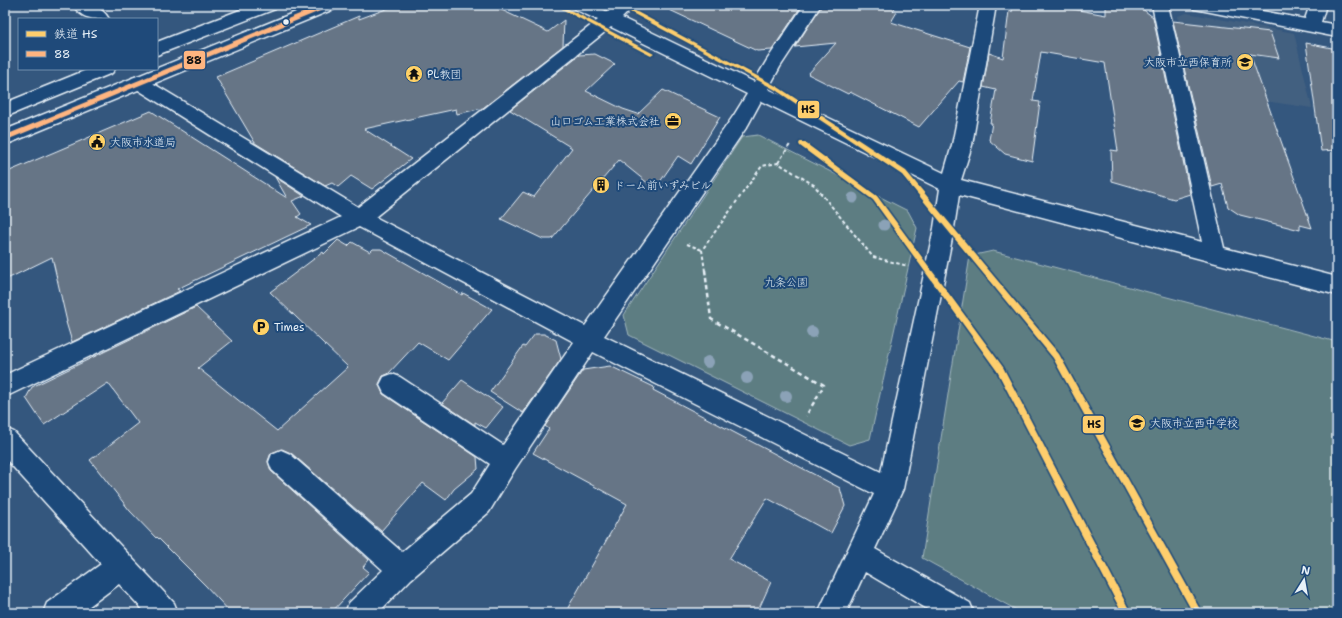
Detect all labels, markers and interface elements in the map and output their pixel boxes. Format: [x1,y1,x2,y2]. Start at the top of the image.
unlabelled marker [281,17,291,27]
legend [18,18,158,70]
text: 鉄道 HS [54,26,98,42]
text: 88 [54,46,71,62]
line badge: 88 [183,50,206,70]
school or university icon: 大阪市立西保育所 [1235,52,1255,72]
text: 88 [186,53,202,68]
place label: 大阪市立西保育所 [1144,55,1232,70]
temple icon: PL教団 [404,64,424,84]
place label: PL教団 [427,67,461,82]
line badge: HS [797,100,820,119]
text: HS [801,102,815,117]
office icon: 山口ゴム工業株式会社 [663,111,683,131]
place label: 山口ゴム工業株式会社 [550,114,660,129]
public building icon: 大阪市水道局 [87,132,107,152]
place label: 大阪市水道局 [110,135,176,150]
building icon: ドーム前いずみビル [591,175,611,195]
place label: ドーム前いずみビル [614,178,711,193]
park label: 九条公園 [764,275,808,290]
parking icon: Times [251,317,271,337]
place label: Times [274,320,305,335]
school or university icon: 大阪市立西中学校 [1127,413,1147,433]
line badge: HS [1082,415,1105,434]
place label: 大阪市立西中学校 [1150,416,1238,431]
text: HS [1087,417,1101,432]
north arrow [1284,560,1324,600]
text: N [1300,562,1312,579]

